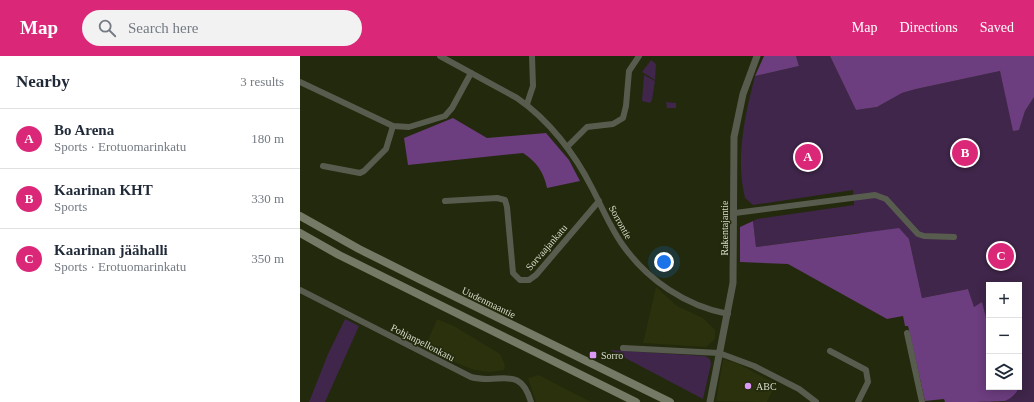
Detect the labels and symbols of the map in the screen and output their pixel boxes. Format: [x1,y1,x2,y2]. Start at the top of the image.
pin: B [952,138,978,168]
pin: A [795,142,821,172]
street label: Rakentajantie [719,200,730,255]
street label: Sorrontie [607,203,635,242]
street label: Sorvaajankatu [523,222,569,273]
pin: C [988,241,1014,271]
your location [654,252,674,272]
street label: Uudenmaantie [460,285,518,320]
street label: Pohjanpellonkatu [389,322,456,363]
marker: Sorro [588,350,598,360]
place label: Sorro [601,350,623,361]
marker: ABC [743,381,753,391]
place label: ABC [756,381,777,392]

